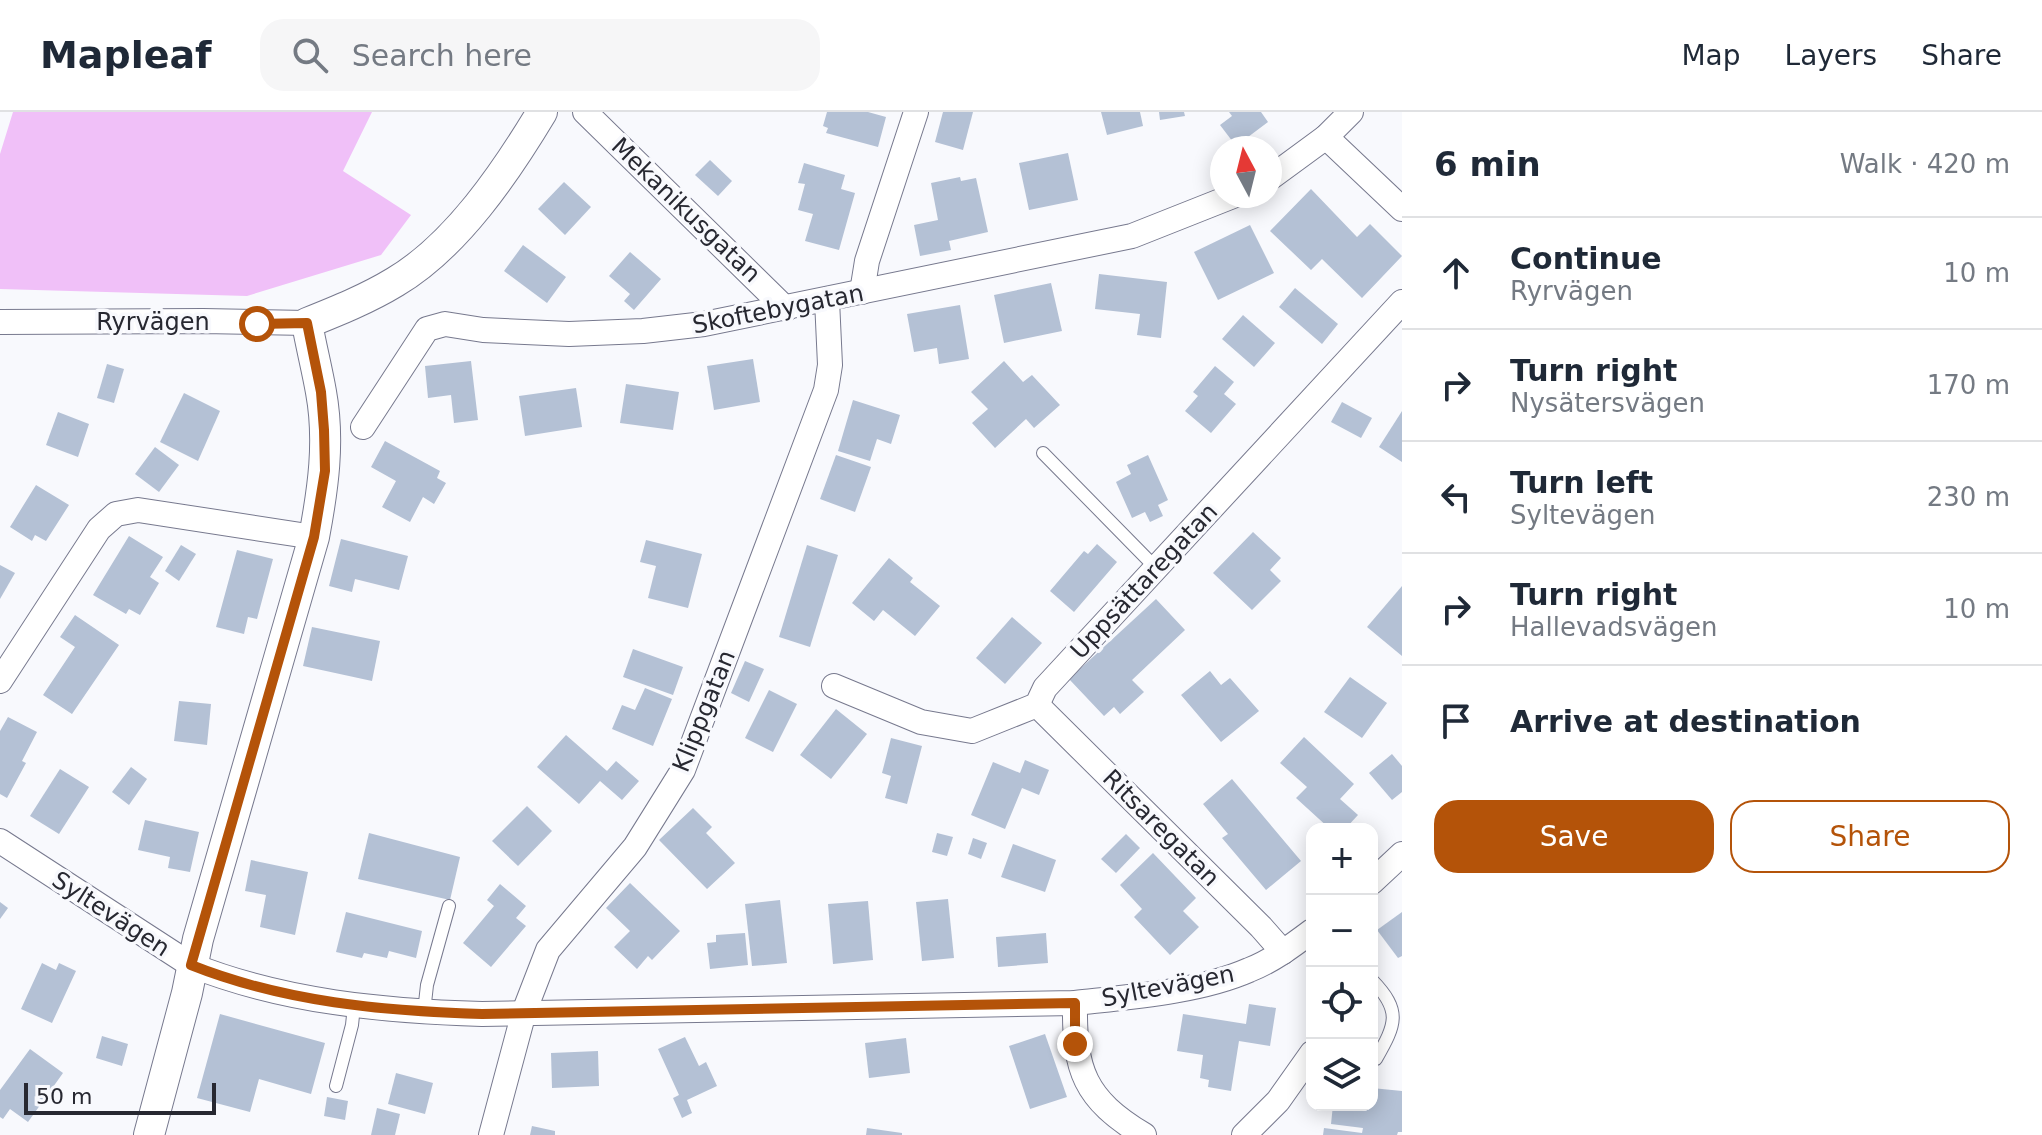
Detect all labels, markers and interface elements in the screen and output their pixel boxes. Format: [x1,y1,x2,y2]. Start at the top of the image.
search box [260,19,820,91]
text: Mapleaf [40,33,212,77]
icon: search [288,33,332,77]
text: Search here [352,38,532,73]
text: Map [1681,39,1741,72]
text: Layers [1785,39,1877,72]
text: Share [1921,39,2002,72]
street label: Mekanikusgatan [606,132,766,288]
north arrow [1210,136,1282,208]
text: 6 min [1434,144,1541,184]
text: Walk · 420 m [1840,149,2010,179]
text: Continue [1510,241,1662,276]
icon: ahead [1434,251,1478,295]
text: 10 m [1943,258,2010,288]
text: Ryrvägen [1510,276,1633,306]
street label: Skoftebygatan [690,279,866,339]
route start [239,306,275,342]
street label: Ryrvägen [96,308,210,336]
text: Turn right [1510,353,1677,388]
icon: right [1434,363,1478,407]
text: 170 m [1927,370,2010,400]
text: Nysätersvägen [1510,388,1705,418]
text: Turn left [1510,465,1653,500]
icon: left [1434,475,1478,519]
text: 230 m [1927,482,2010,512]
street label: Uppsättaregatan [1065,498,1223,664]
text: Syltevägen [1510,500,1656,530]
text: Turn right [1510,577,1677,612]
icon: right [1434,587,1478,631]
text: 10 m [1943,594,2010,624]
text: Hallevadsvägen [1510,612,1718,642]
street label: Klippgatan [667,646,741,776]
icon: arrive [1434,699,1478,743]
text: Arrive at destination [1510,704,1861,739]
street label: Ritsaregatan [1097,764,1225,892]
button: Save [1434,800,1714,873]
button: Share [1730,800,2010,873]
map controls [1306,823,1378,1111]
button: + [1306,823,1378,895]
street label: Syltevägen [47,866,175,962]
button: − [1306,895,1378,967]
street label: Syltevägen [1099,959,1237,1013]
button: locate [1306,967,1378,1039]
route end [1057,1026,1093,1062]
button: layers [1306,1039,1378,1111]
scale bar [24,1079,216,1115]
text: 50 m [36,1084,92,1109]

